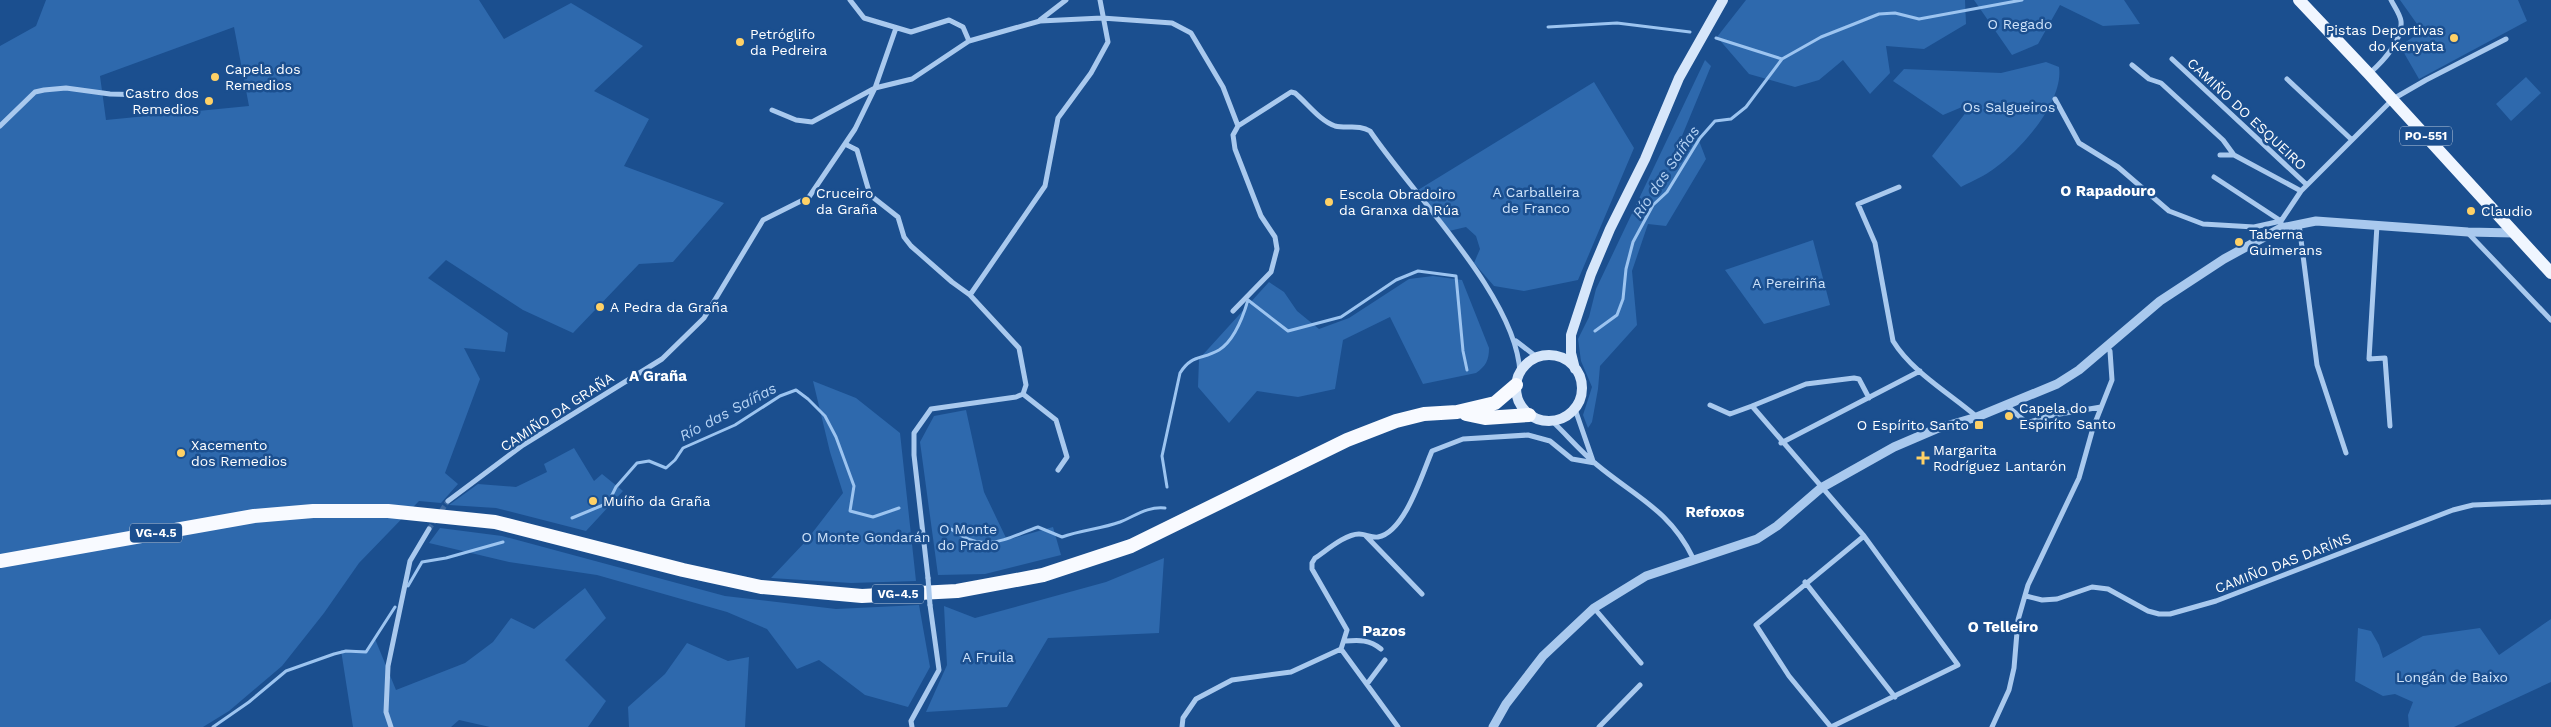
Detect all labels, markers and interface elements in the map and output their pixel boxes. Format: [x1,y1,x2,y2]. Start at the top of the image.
park label: O Regado [1988,16,2052,32]
place label: Pistas Deportivas do Kenyata [2326,22,2444,54]
place label: Petróglifo da Pedreira [750,26,827,58]
marker: Pistas Deportivas do Kenyata [2448,32,2460,44]
marker: Petróglifo da Pedreira [734,36,746,48]
street label: CAMIÑO DO ESQUEIRO [2184,55,2310,173]
place label: Capela dos Remedios [225,61,301,93]
marker: Capela dos Remedios [209,71,221,83]
place label: Castro dos Remedios [125,85,199,117]
marker: Castro dos Remedios [203,95,215,107]
park label: Os Salgueiros [1963,99,2055,115]
water label: Río das Saíñas [1629,122,1704,221]
road number: PO-551 [2400,126,2452,146]
district label: O Rapadouro [2060,182,2156,200]
park label: A Carballeira de Franco [1492,184,1580,216]
place label: Cruceiro da Graña [816,185,877,217]
place label: Escola Obradoiro da Granxa da Rúa [1339,186,1459,218]
marker: Cruceiro da Graña [800,195,812,207]
marker: Escola Obradoiro da Granxa da Rúa [1323,196,1335,208]
place label: Claudio [2481,203,2532,219]
marker: Claudio [2465,205,2477,217]
place label: Taberna Guimerans [2249,226,2322,258]
marker: Taberna Guimerans [2233,236,2245,248]
park label: A Pereiriña [1752,275,1826,291]
place label: A Pedra da Graña [610,299,728,315]
marker: A Pedra da Graña [594,301,606,313]
district label: A Graña [629,367,687,385]
street label: CAMIÑO DA GRAÑA [497,369,617,455]
water label: Río das Saíñas [677,379,780,445]
place label: Capela do Espiríto Santo [2019,400,2116,432]
marker: Capela do Espiríto Santo [2003,410,2015,422]
place label: O Espírito Santo [1857,417,1969,433]
marker: O Espírito Santo [1973,419,1985,431]
place label: Xacemento dos Remedios [191,437,287,469]
place label: Margarita Rodríguez Lantarón [1933,442,2066,474]
marker: Xacemento dos Remedios [175,447,187,459]
marker: Margarita Rodríguez Lantarón [1917,452,1929,464]
place label: Muíño da Graña [603,493,710,509]
marker: Muíño da Graña [587,495,599,507]
district label: Refoxos [1685,503,1745,521]
park label: O Monte do Prado [937,521,999,553]
road number: VG-4.5 [130,524,182,542]
park label: O Monte Gondarán [802,529,930,545]
street label: CAMIÑO DAS DARÍNS [2213,530,2354,596]
road number: VG-4.5 [872,584,924,604]
district label: O Telleiro [1968,618,2038,636]
district label: Pazos [1362,622,1406,640]
park label: A Fruila [962,649,1014,665]
park label: Longán de Baixo [2396,669,2508,685]

